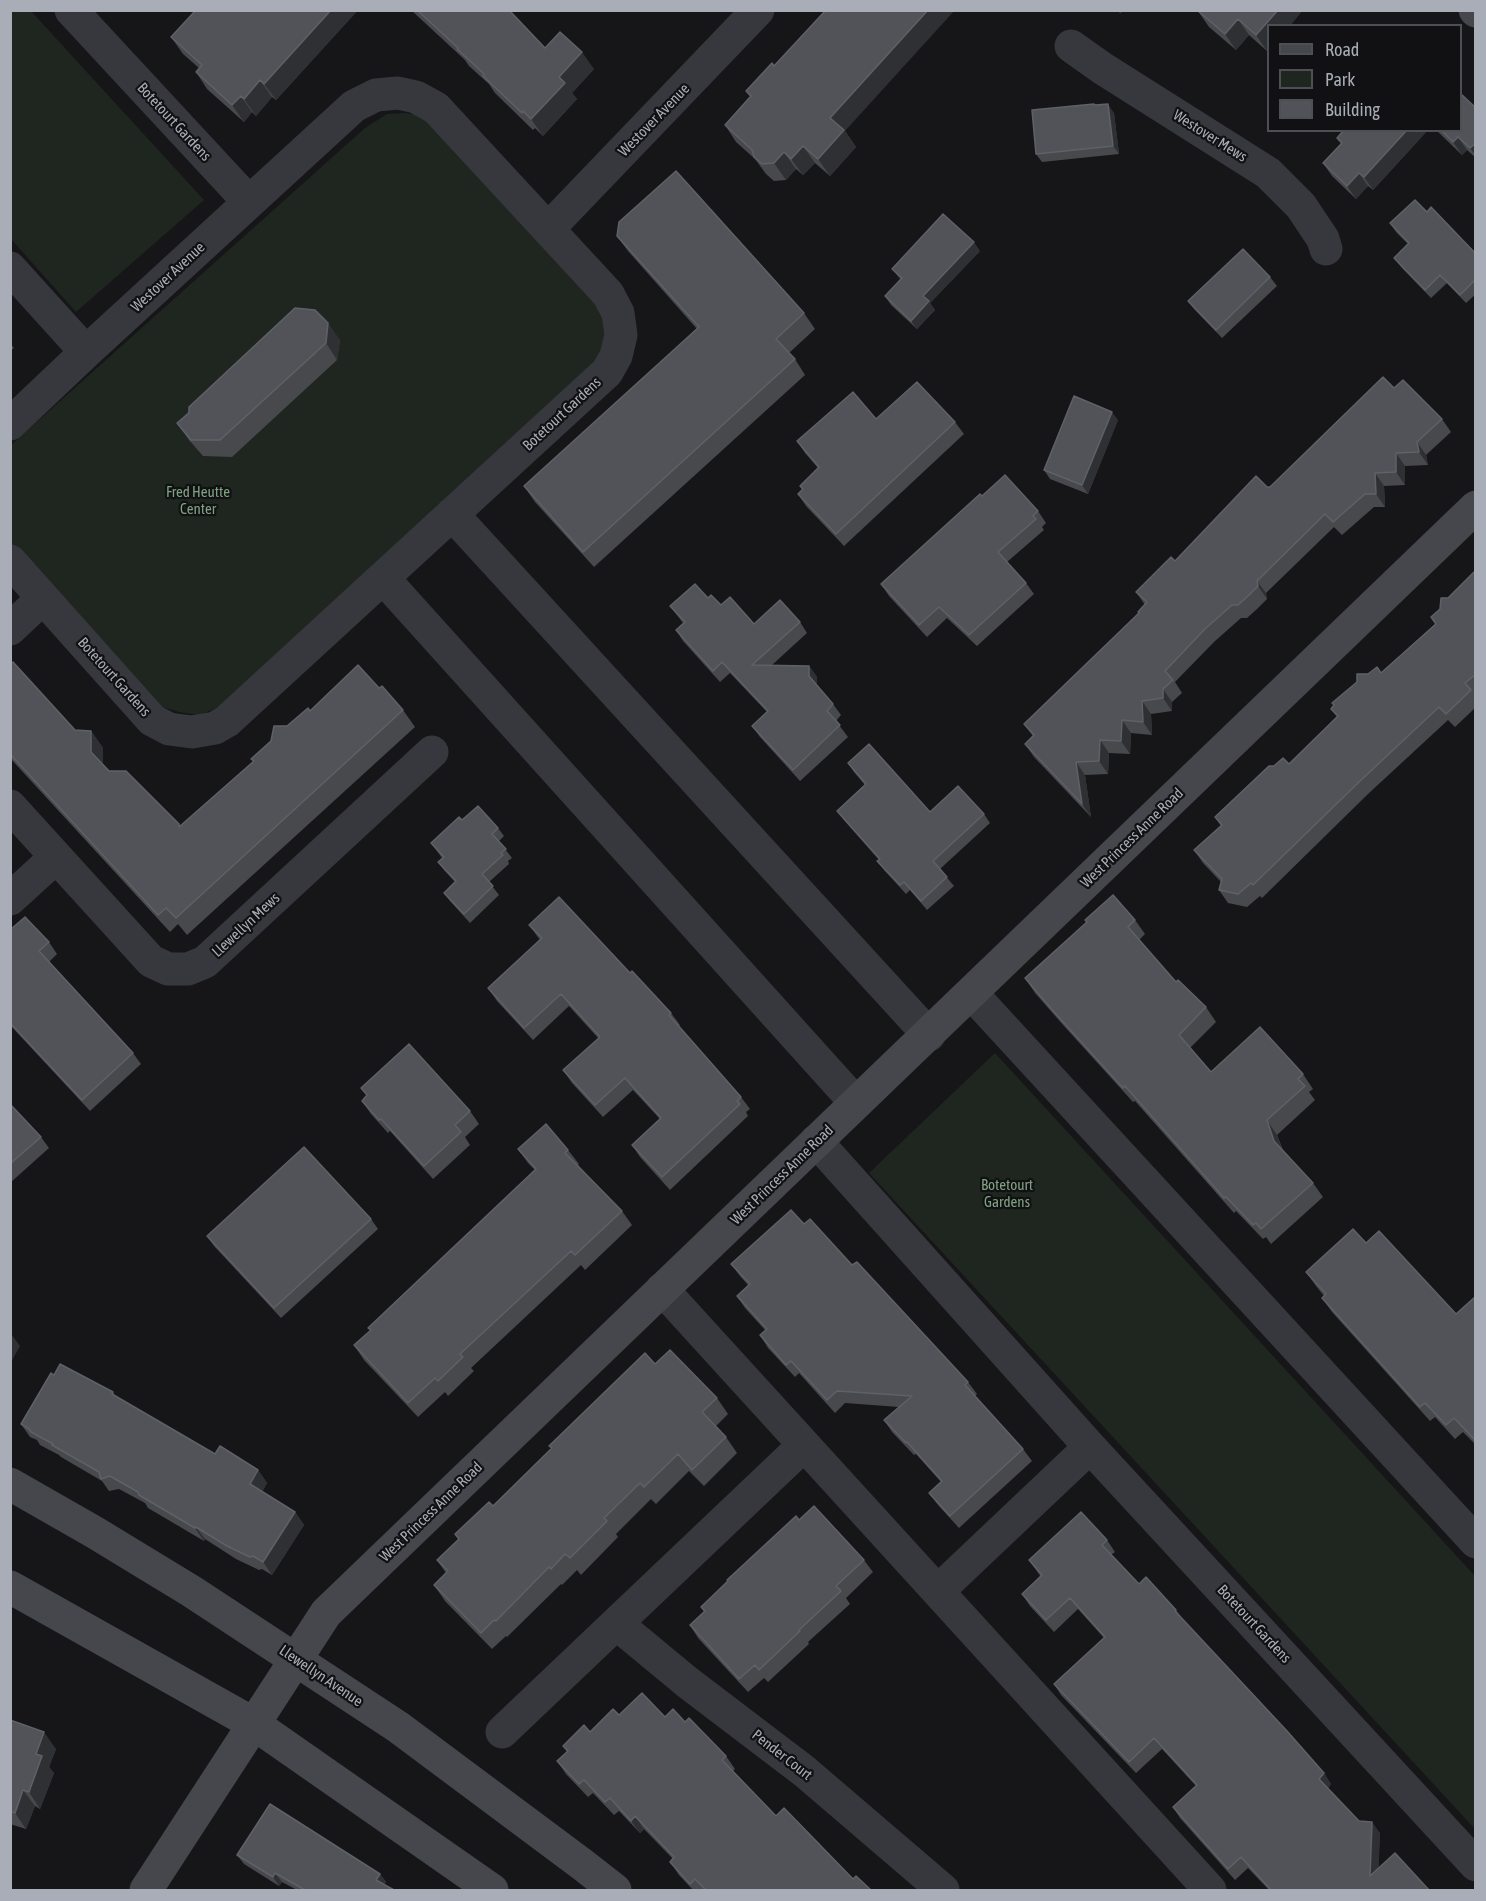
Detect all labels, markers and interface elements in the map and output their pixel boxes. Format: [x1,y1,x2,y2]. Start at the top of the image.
legend [1267,24,1462,132]
text: Road [1325,39,1359,60]
text: Park [1325,69,1355,90]
street label: Botetourt Gardens [133,79,215,165]
street label: Westover Avenue [615,80,693,160]
text: Building [1325,99,1380,120]
street label: Westover Mews [1170,106,1250,166]
street label: Westover Avenue [127,238,209,316]
street label: Botetourt Gardens [519,373,605,455]
park label: Fred Heutte Center [166,483,230,518]
street label: Botetourt Gardens [74,634,154,720]
street label: West Princess Anne Road [1077,784,1187,892]
street label: Llewellyn Mews [208,889,284,961]
street label: West Princess Anne Road [727,1121,837,1229]
park label: Botetourt Gardens [981,1176,1033,1211]
street label: West Princess Anne Road [376,1458,486,1566]
street label: Botetourt Gardens [1213,1581,1295,1667]
street label: Llewellyn Avenue [276,1641,366,1711]
street label: Pender Court [748,1726,816,1784]

